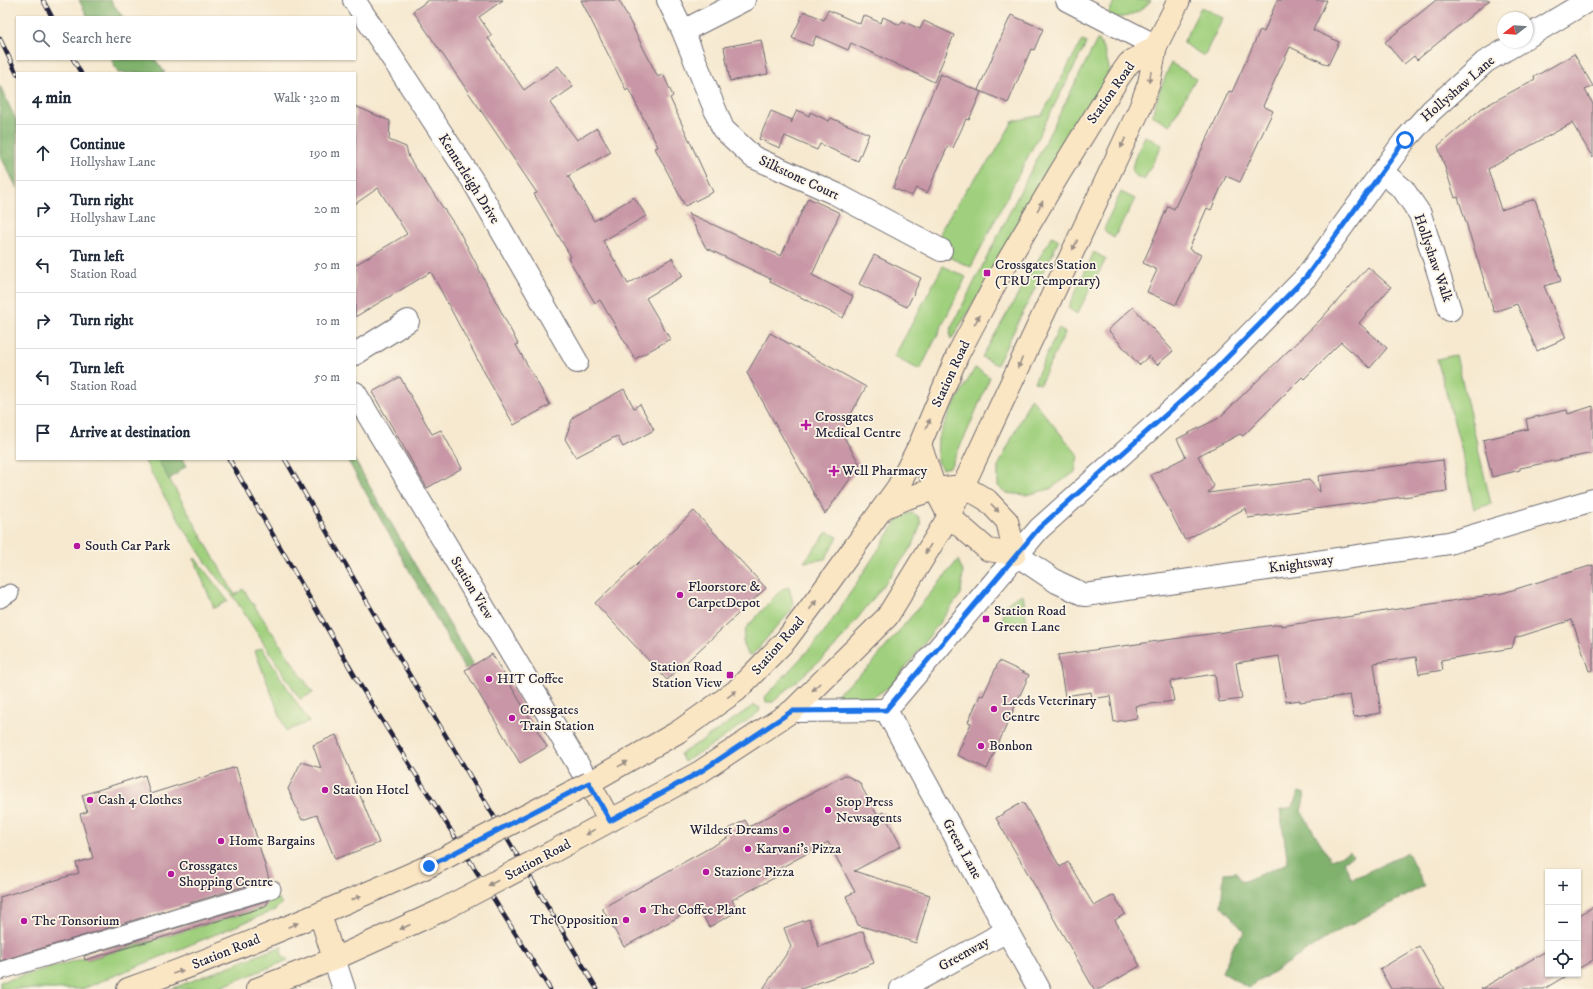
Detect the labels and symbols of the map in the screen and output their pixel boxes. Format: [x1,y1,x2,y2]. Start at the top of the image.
north arrow [1497,12,1533,48]
street label: Hollyshaw Lane [1417,52,1499,126]
street label: Station Road [1083,58,1139,128]
one-way arrow [1146,71,1152,83]
street label: Kennerleigh Drive [434,131,504,228]
route start [1396,131,1414,149]
one-way arrow [1120,137,1126,149]
street label: Silkstone Court [756,152,843,205]
one-way arrow [1036,200,1043,212]
street label: Hollyshaw Walk [1409,212,1457,305]
one-way arrow [1072,240,1078,251]
place label: Crossgates Station (TRU Temporary) [995,256,1101,290]
marker: Crossgates Station (TRU Temporary) [982,268,992,278]
one-way arrow [974,314,980,325]
street label: Station Road [928,338,974,410]
one-way arrow [1017,357,1023,369]
place label: Crossgates Medical Centre [815,408,901,442]
marker: Crossgates Medical Centre [800,419,812,431]
one-way arrow [925,419,931,430]
place label: Well Pharmacy [841,462,927,480]
marker: Well Pharmacy [829,466,839,476]
one-way arrow [990,503,999,513]
place label: South Car Park [85,537,170,555]
marker: South Car Park [72,541,82,551]
one-way arrow [925,543,932,555]
street label: Knightsway [1267,550,1335,577]
street label: Station View [446,553,498,623]
place label: Floorstore & CarpetDepot [688,578,761,612]
marker: Floorstore & CarpetDepot [675,590,685,600]
one-way arrow [809,600,817,611]
place label: Station Road Green Lane [994,602,1066,636]
street label: Station Road [748,613,808,679]
marker: Station Road Green Lane [981,614,991,624]
place label: Station Road Station View [650,658,722,692]
place label: HIT Coffee [497,670,564,688]
marker: Station Road Station View [725,670,735,680]
marker: HIT Coffee [484,674,494,684]
one-way arrow [811,682,821,692]
one-way arrow [727,690,738,698]
place label: Leeds Veterinary Centre [1002,692,1097,726]
place label: Crossgates Train Station [520,701,595,735]
marker: Leeds Veterinary Centre [989,704,999,714]
marker: Crossgates Train Station [507,713,517,723]
place label: Bonbon [989,737,1033,755]
marker: Bonbon [976,741,986,751]
one-way arrow [617,761,629,768]
place label: Station Hotel [333,781,410,799]
marker: Station Hotel [320,785,330,795]
place label: Cash 4 Clothes [98,791,182,809]
place label: Stop Press Newsagents [836,793,902,827]
marker: Cash 4 Clothes [85,795,95,805]
marker: Stop Press Newsagents [823,805,833,815]
street label: Green Lane [938,816,986,882]
place label: Wildest Dreams [689,821,778,839]
marker: Wildest Dreams [781,825,791,835]
one-way arrow [584,828,596,835]
place label: Home Bargains [229,832,315,850]
street label: Station Road [502,835,574,885]
marker: Home Bargains [216,836,226,846]
place label: Karvani's Pizza [756,840,841,858]
marker: Karvani's Pizza [743,844,753,854]
place label: Crossgates Shopping Centre [179,857,273,891]
route end [420,857,438,875]
place label: Stazione Pizza [714,863,794,881]
marker: Stazione Pizza [701,867,711,877]
marker: Crossgates Shopping Centre [166,869,176,879]
one-way arrow [487,880,499,887]
one-way arrow [350,895,361,901]
place label: The Coffee Plant [651,901,747,919]
marker: The Coffee Plant [638,905,648,915]
place label: The Opposition [530,911,619,929]
place label: The Tonsorium [32,912,120,930]
marker: The Opposition [621,915,631,925]
marker: The Tonsorium [19,916,29,926]
one-way arrow [287,922,298,928]
one-way arrow [399,924,411,930]
street label: Station Road [189,930,263,974]
street label: Greenway [935,933,993,975]
one-way arrow [172,968,184,974]

